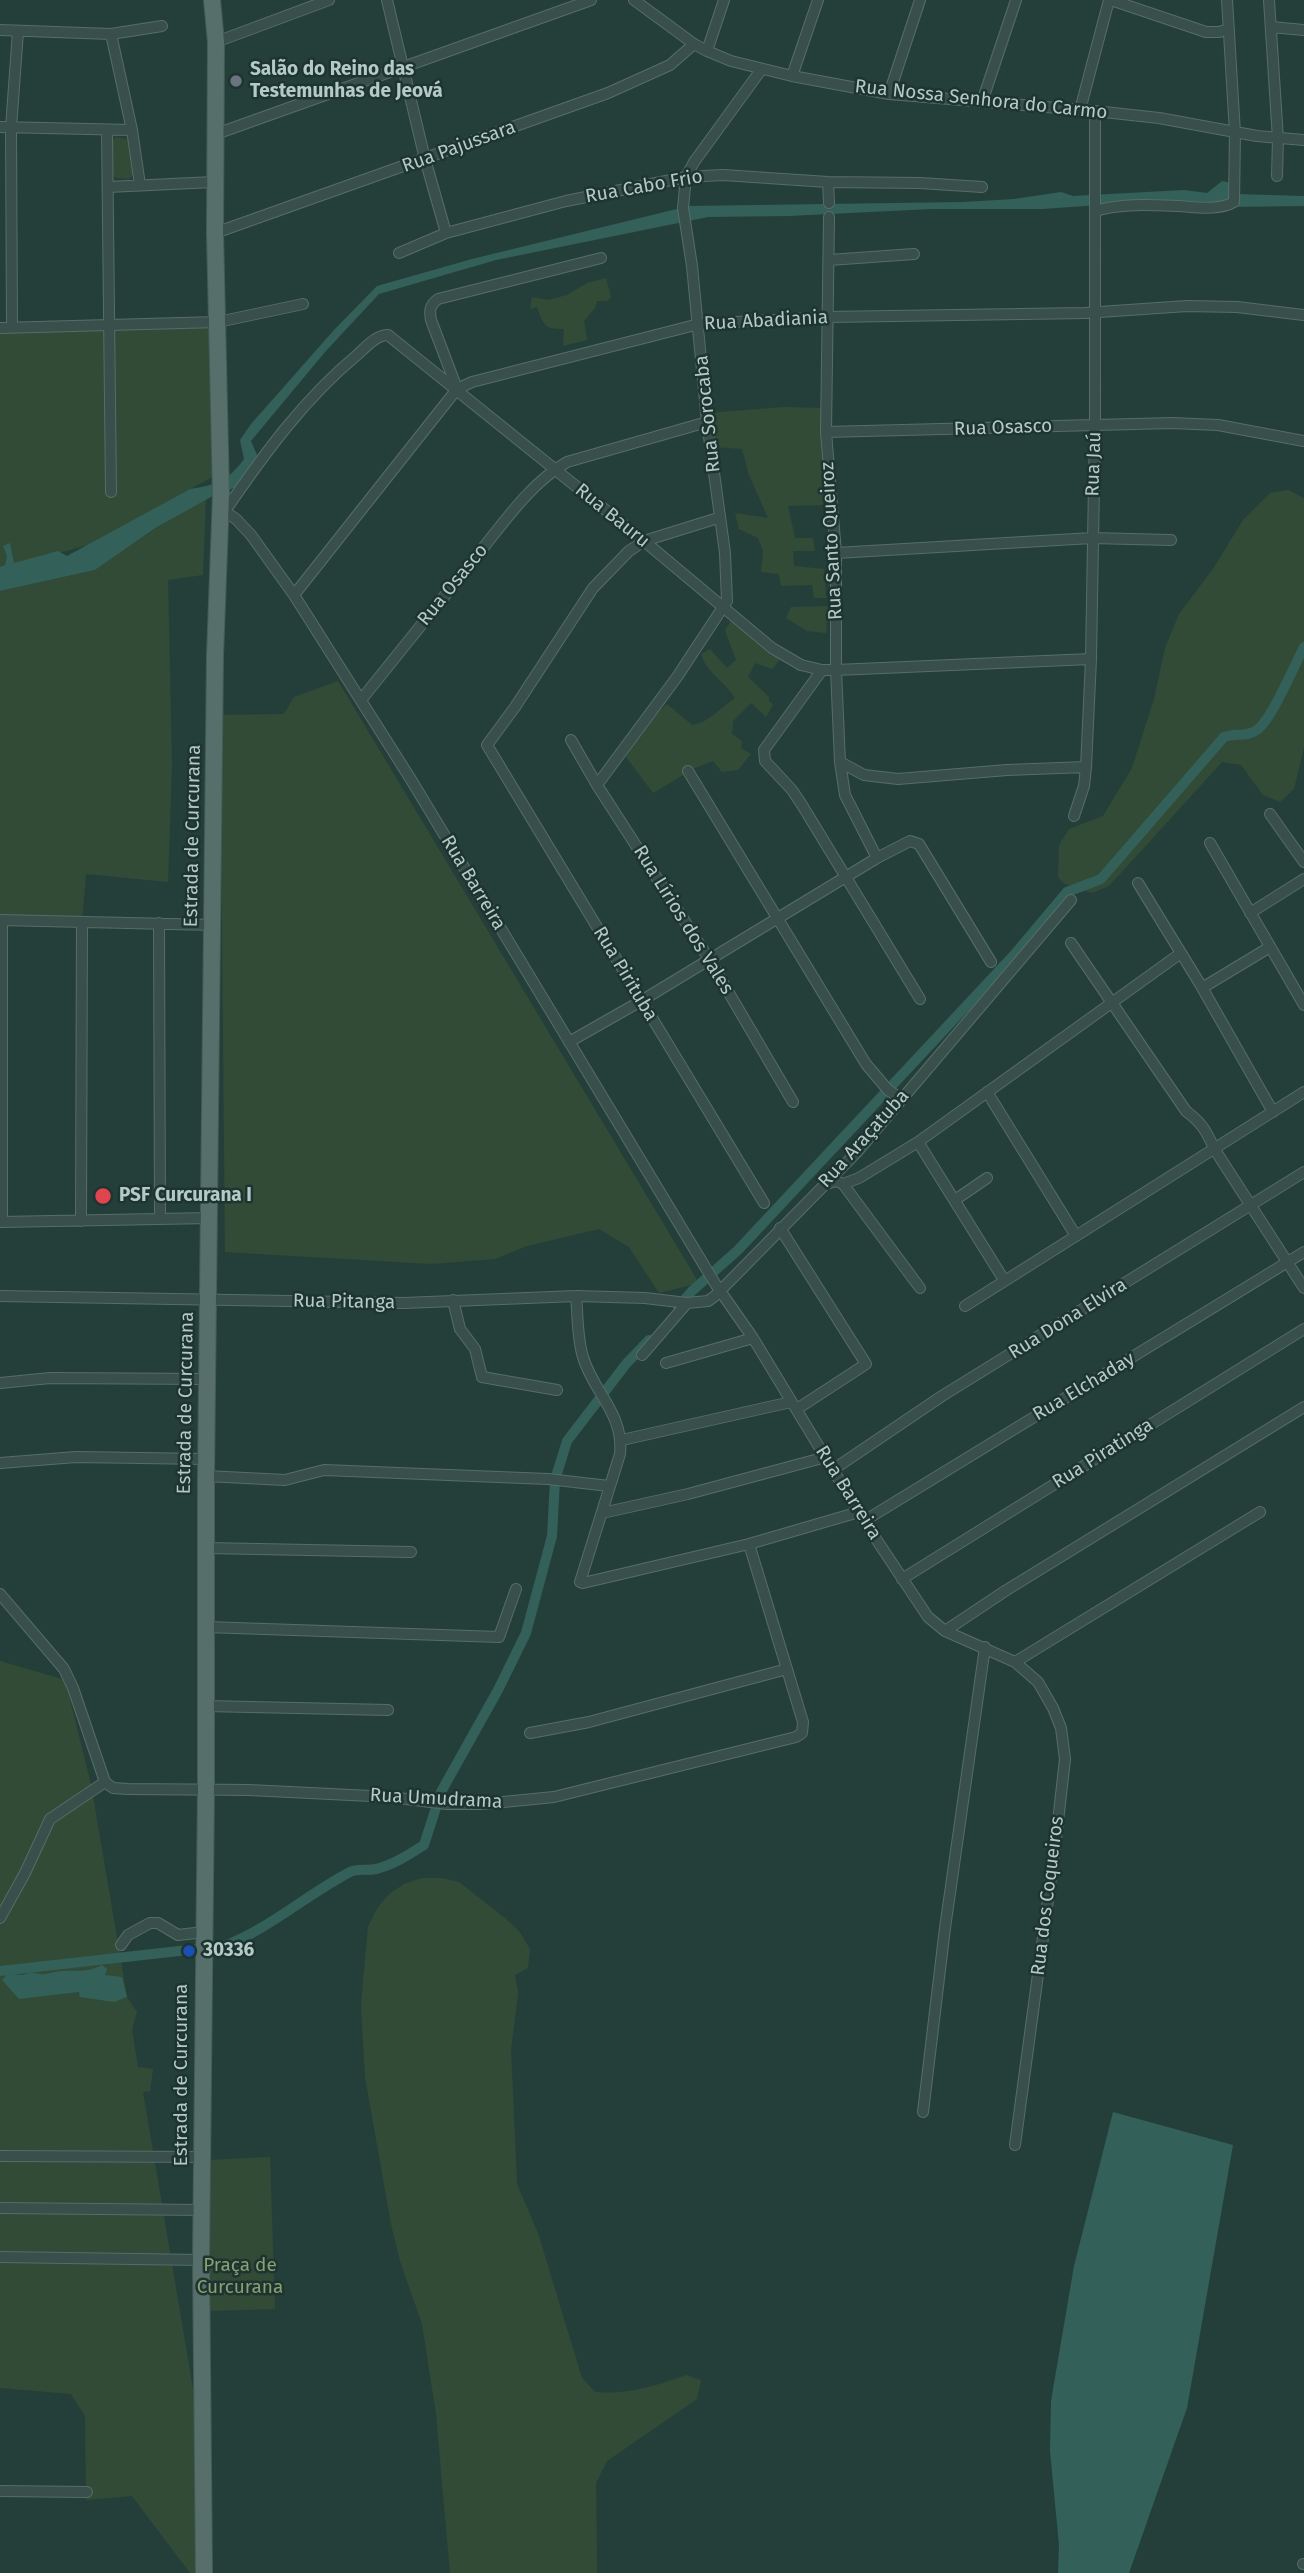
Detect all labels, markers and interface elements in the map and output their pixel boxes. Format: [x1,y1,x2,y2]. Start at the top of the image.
place label: Salão do Reino das Testemunhas de Jeová [250,59,443,103]
marker: Salão do Reino das Testemunhas de Jeová [228,73,244,89]
street label: Rua Nossa Senhora do Carmo [854,75,1108,125]
street label: Rua Pajussara [399,116,519,178]
street label: Rua Cabo Frio [584,165,704,209]
street label: Rua Abadiania [703,306,829,336]
street label: Rua Sorocaba [691,354,725,474]
street label: Rua Osasco [953,415,1053,441]
street label: Rua Jaú [1081,431,1107,497]
street label: Rua Santo Queiroz [816,461,848,621]
street label: Rua Bauru [570,479,654,553]
street label: Rua Osasco [413,540,493,630]
street label: Estrada de Curcurana [180,744,206,928]
street label: Rua Barreira [436,831,510,935]
street label: Rua Lírios dos Vales [628,841,738,999]
street label: Rua Pirituba [588,923,662,1025]
street label: Rua Araçatuba [814,1085,914,1193]
place label: PSF Curcurana I [119,1185,252,1207]
marker: PSF Curcurana I [93,1186,113,1206]
street label: Rua Dona Elvira [1005,1274,1131,1364]
street label: Rua Pitanga [293,1290,395,1314]
street label: Estrada de Curcurana [173,1311,199,1495]
street label: Rua Elchaday [1029,1348,1139,1426]
street label: Rua Piratinga [1048,1414,1158,1494]
street label: Rua Barreira [810,1442,886,1544]
street label: Rua Umudrama [369,1784,503,1814]
street label: Rua dos Coqueiros [1027,1815,1069,1977]
place label: 30336 [203,1940,254,1962]
marker: 30336 [181,1943,197,1959]
street label: Estrada de Curcurana [171,1984,193,2166]
park label: Praça de Curcurana [197,2255,283,2299]

